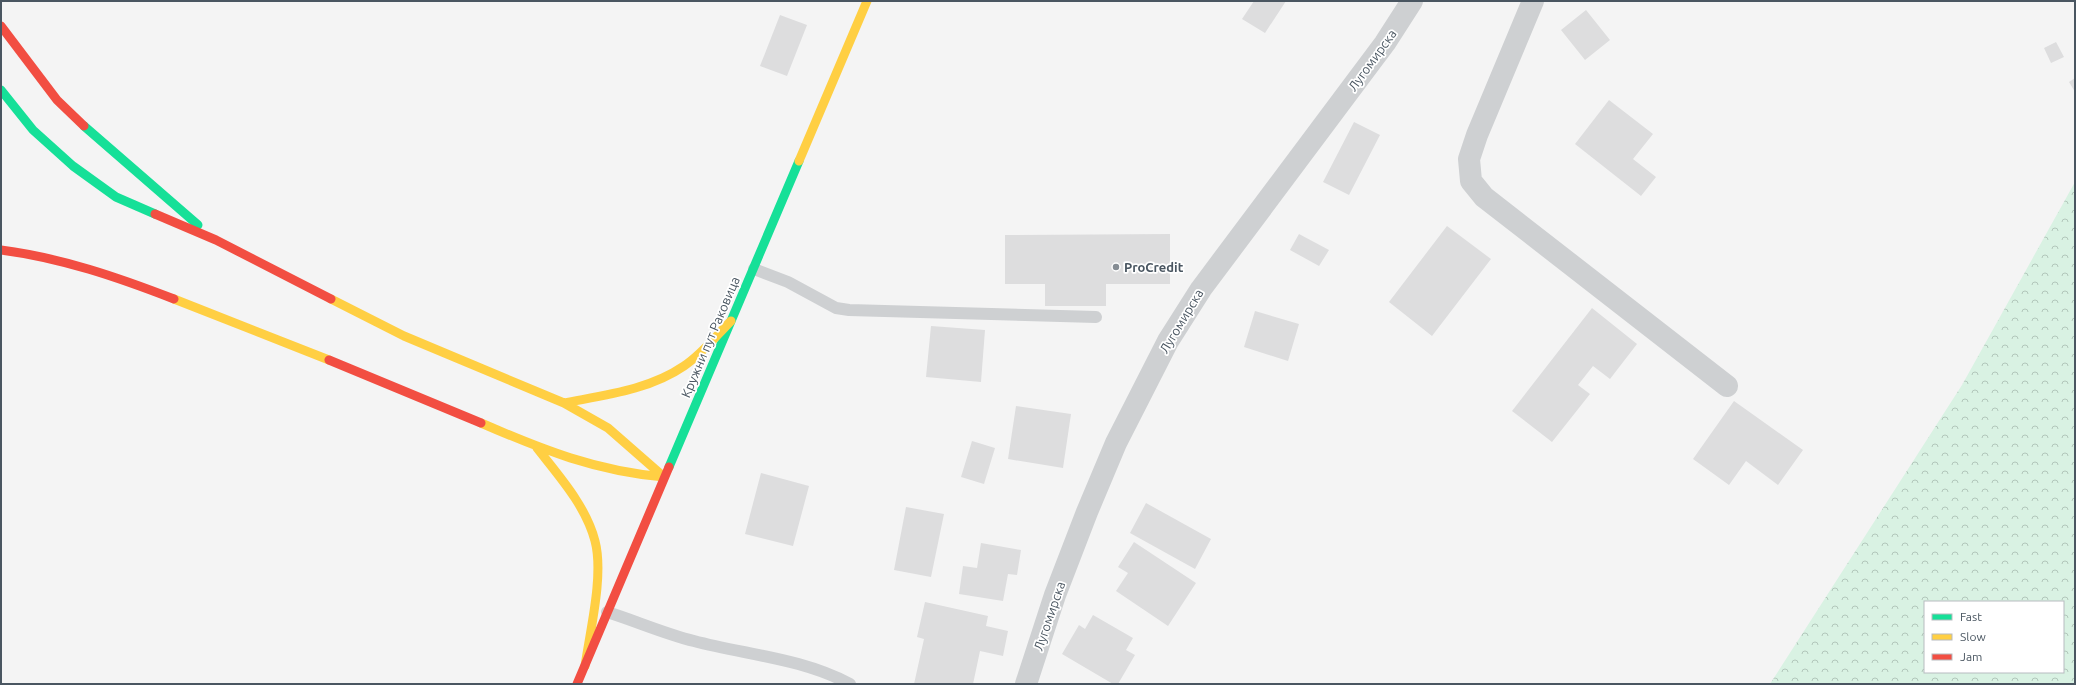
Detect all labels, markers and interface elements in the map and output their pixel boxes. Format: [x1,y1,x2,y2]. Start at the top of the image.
street label: Лугомирска [1345,27,1399,93]
place label: ProCredit [1124,260,1184,274]
marker: ProCredit [1111,262,1121,272]
street label: Кружни пут Раковица [678,274,742,400]
street label: Лугомирска [1156,286,1206,356]
street label: Лугомирска [1031,580,1067,652]
legend [1924,601,2064,673]
text: Fast [1960,610,1982,623]
text: Slow [1960,630,1986,643]
text: Jam [1960,650,1982,663]

